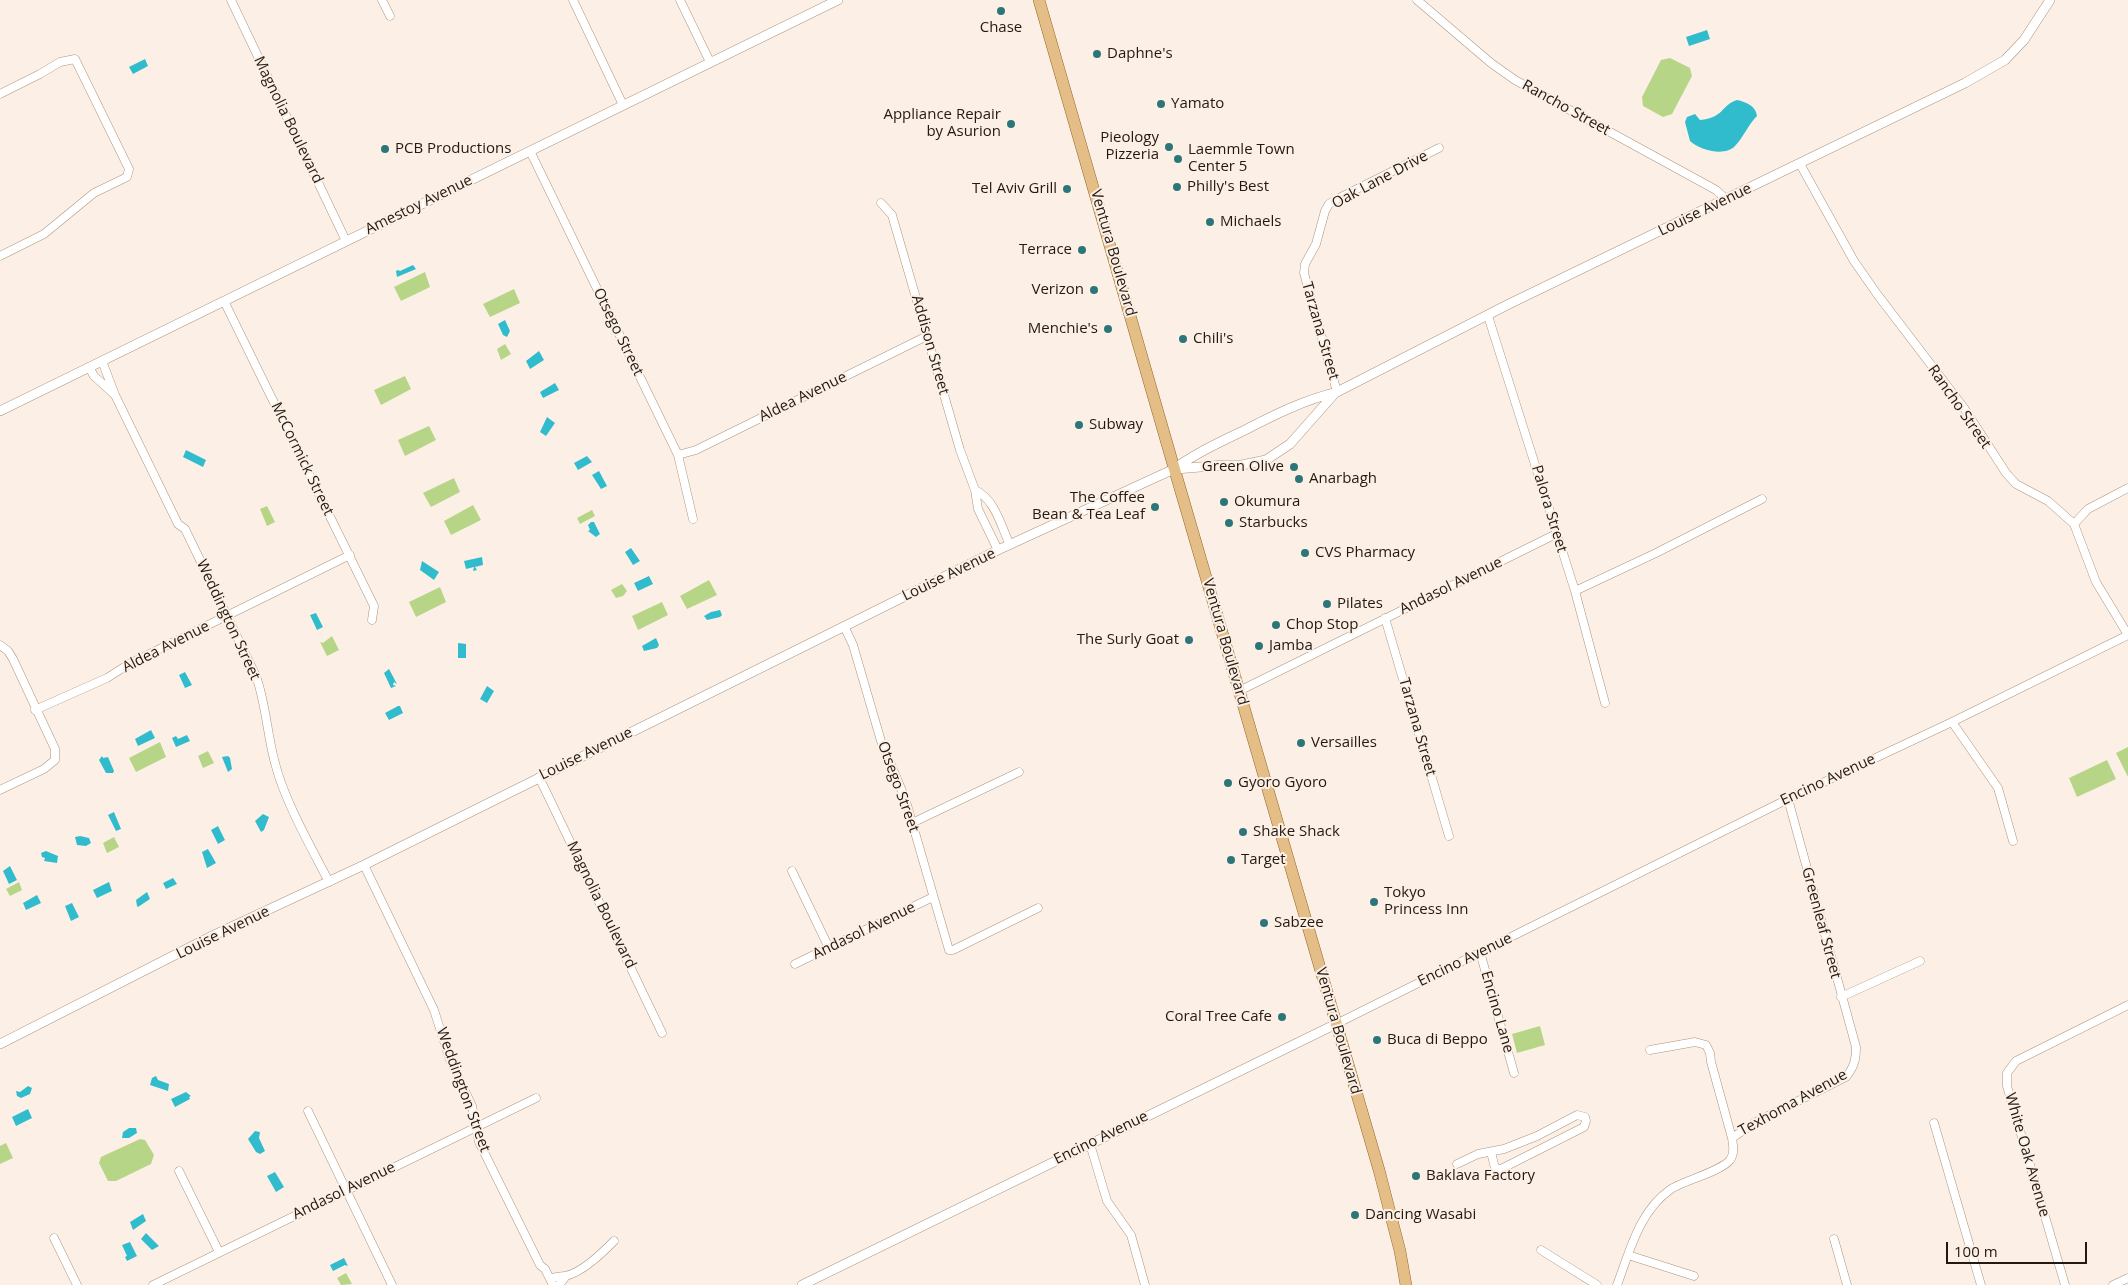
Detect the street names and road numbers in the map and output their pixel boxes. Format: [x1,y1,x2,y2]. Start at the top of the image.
street label: Magnolia Boulevard [249,53,327,187]
street label: Rancho Street [1519,76,1613,140]
street label: Oak Lane Drive [1329,147,1431,213]
street label: Amestoy Avenue [362,171,476,239]
street label: Louise Avenue [1655,180,1755,240]
street label: Ventura Boulevard [1086,188,1140,318]
street label: Tarzana Street [1297,280,1343,382]
street label: Otsego Street [589,285,647,379]
street label: Addison Street [907,293,953,397]
street label: Rancho Street [1924,362,1994,452]
street label: Aldea Avenue [756,368,850,426]
street label: McCormick Street [267,399,337,519]
street label: Palora Street [1527,463,1571,555]
street label: Louise Avenue [899,545,999,605]
street label: Andasol Avenue [1397,553,1505,619]
street label: Weddington Street [192,557,264,683]
street label: Ventura Boulevard [1198,577,1252,707]
street label: Aldea Avenue [119,617,213,677]
street label: Tarzana Street [1394,676,1440,778]
street label: Louise Avenue [536,724,636,784]
street label: Otsego Street [873,739,923,835]
street label: Encino Avenue [1778,750,1878,810]
street label: Magnolia Boulevard [562,838,640,972]
street label: Greenleaf Street [1797,865,1845,981]
street label: Andasol Avenue [810,898,918,964]
street label: Louise Avenue [173,903,273,963]
street label: Encino Avenue [1415,929,1515,991]
street label: Ventura Boulevard [1311,966,1365,1096]
street label: Encino Lane [1477,969,1517,1055]
street label: Weddington Street [432,1025,494,1155]
street label: Texhoma Avenue [1736,1066,1850,1140]
street label: White Oak Avenue [2001,1091,2053,1219]
street label: Encino Avenue [1051,1107,1151,1169]
street label: Andasol Avenue [290,1158,398,1224]

